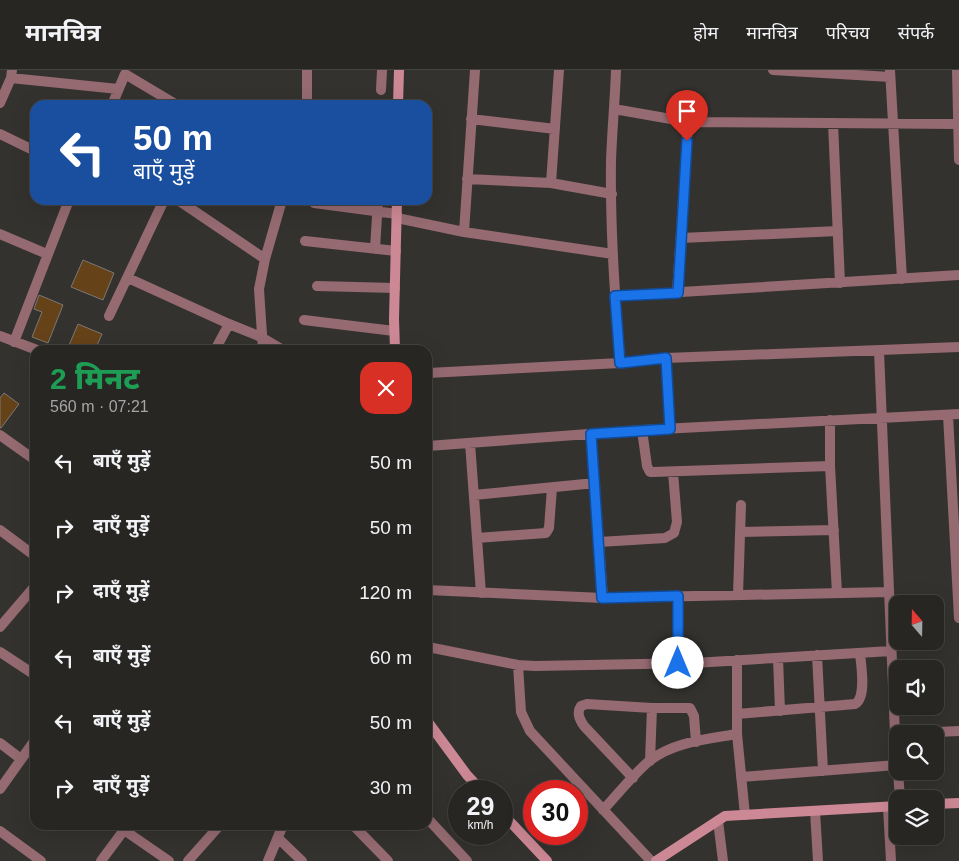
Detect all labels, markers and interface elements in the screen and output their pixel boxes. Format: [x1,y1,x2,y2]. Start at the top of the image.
text: मानचित्र [25,19,101,46]
text: होम [693,23,718,43]
text: मानचित्र [746,23,798,43]
text: परिचय [826,23,870,43]
text: संपर्क [898,23,934,43]
pin [666,90,708,141]
icon: arrive [673,97,701,125]
text: 50 m [133,118,213,157]
icon: left [50,120,115,185]
text: बाएँ मुड़ें [133,159,194,184]
text: 2 मिनट [50,362,140,395]
button: close [360,362,412,414]
text: 560 m · 07:21 [50,398,149,415]
icon: left [50,449,78,477]
text: बाएँ मुड़ें [93,450,150,471]
text: 50 m [370,452,412,473]
icon: right [50,514,78,542]
text: दाएँ मुड़ें [93,515,149,536]
text: 50 m [370,517,412,538]
icon: right [50,579,78,607]
text: दाएँ मुड़ें [93,580,149,601]
text: 120 m [359,582,412,603]
north arrow [889,595,944,650]
map controls [889,595,944,845]
position arrow [651,636,703,688]
icon: left [50,644,78,672]
text: बाएँ मुड़ें [93,645,150,666]
text: 60 m [370,647,412,668]
button: sound [889,660,944,715]
icon: left [50,709,78,737]
text: बाएँ मुड़ें [93,710,150,731]
text: 50 m [370,712,412,733]
button: search [889,725,944,780]
icon: right [50,774,78,802]
text: दाएँ मुड़ें [93,775,149,796]
text: 30 m [370,777,412,798]
speed limit sign: 30 [523,780,588,845]
button: layers [889,790,944,845]
text: 29 [467,792,494,820]
text: km/h [467,818,494,832]

